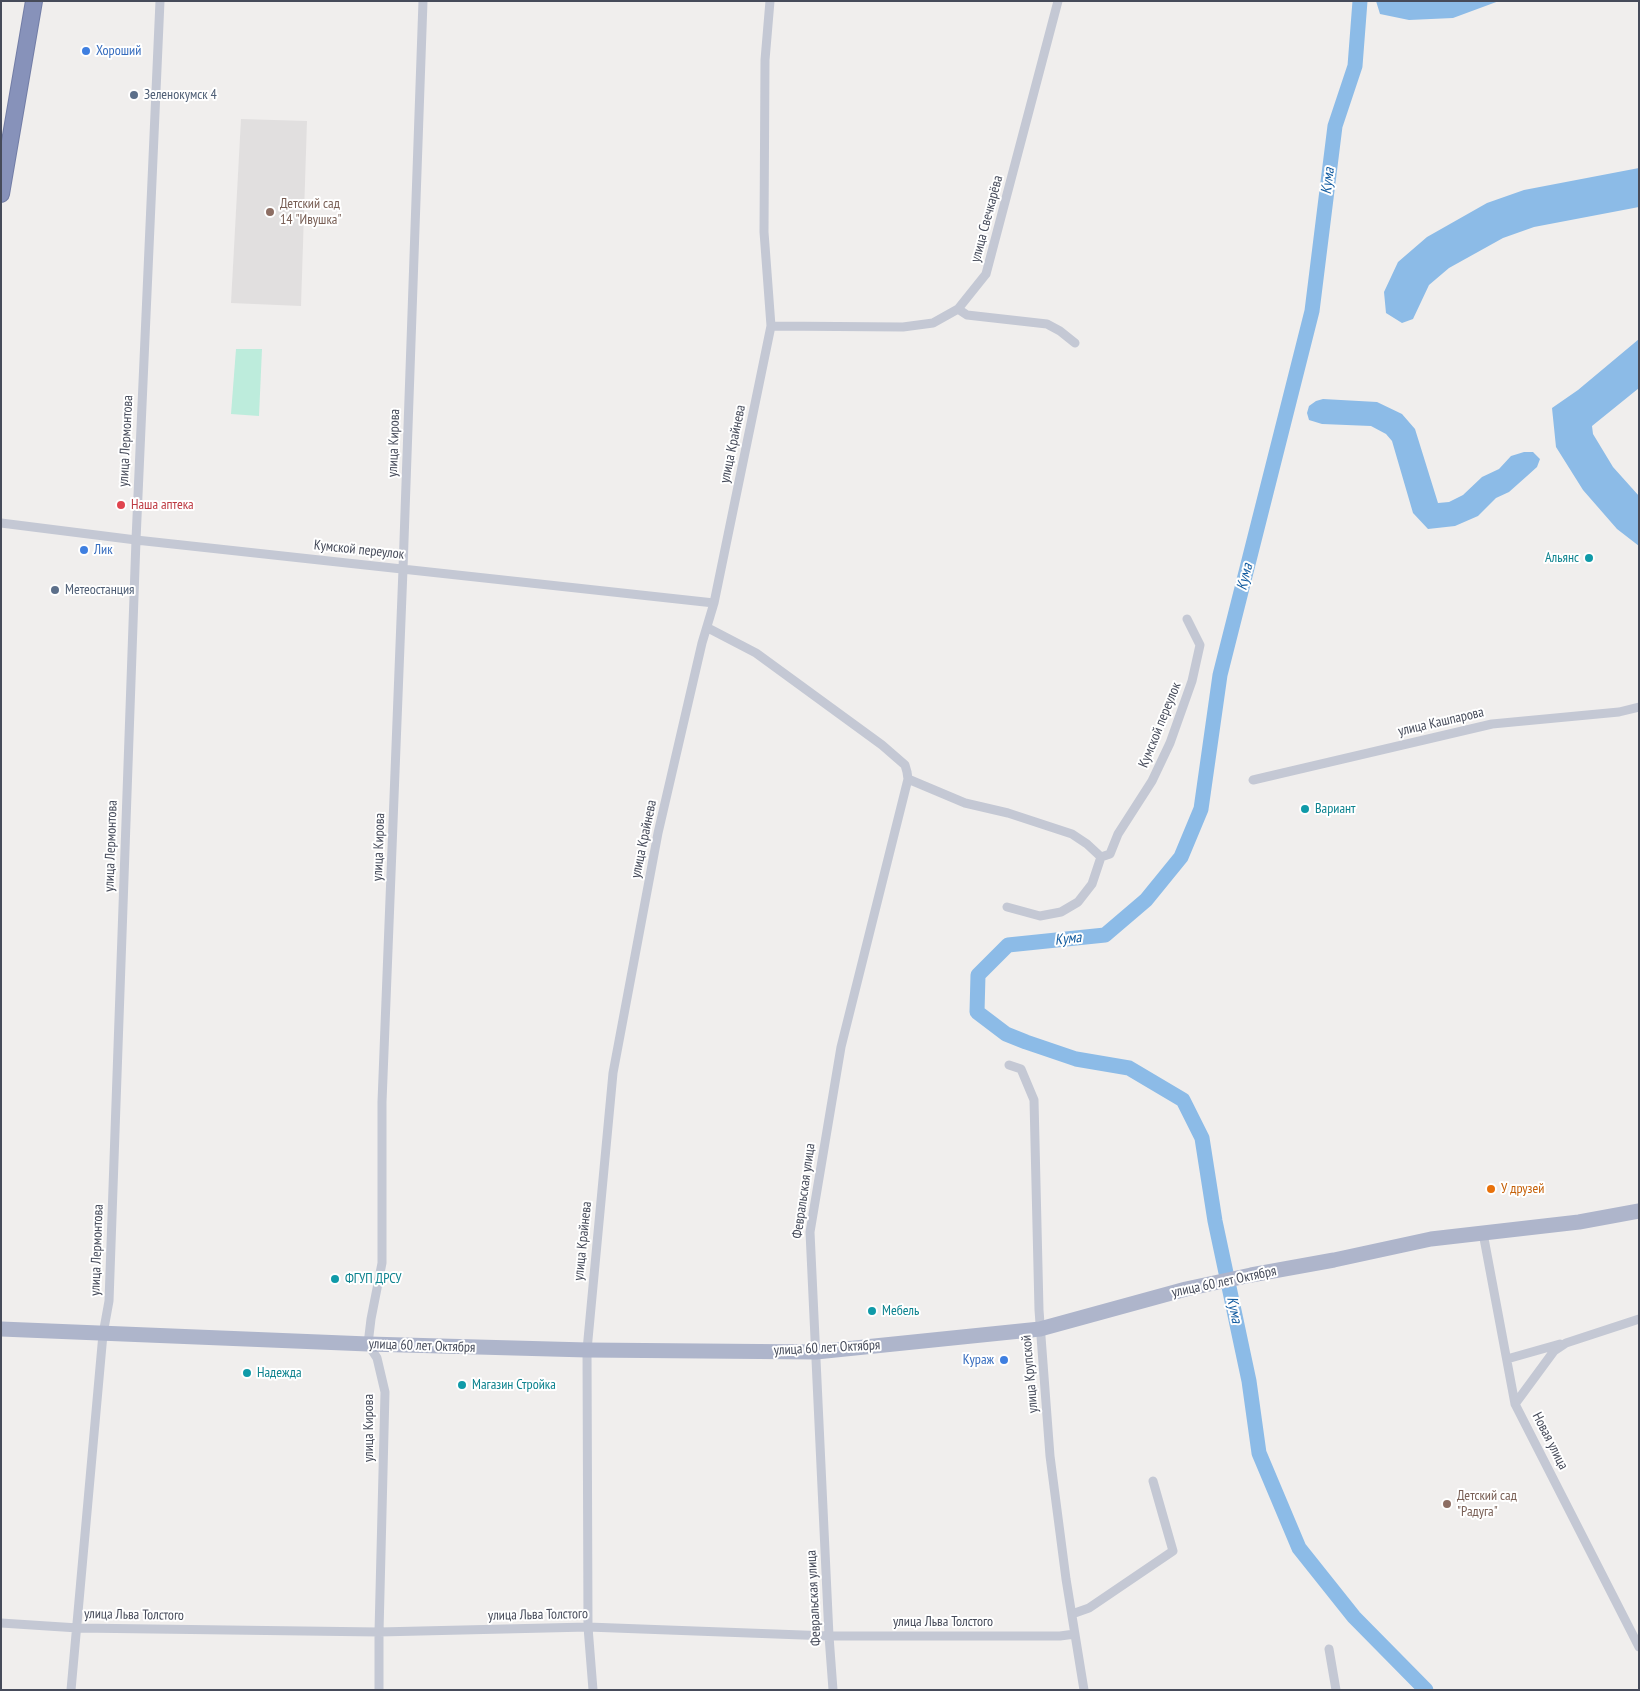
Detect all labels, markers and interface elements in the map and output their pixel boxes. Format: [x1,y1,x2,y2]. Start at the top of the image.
place label: Хороший [96,43,141,59]
marker: Хороший [80,45,92,57]
place label: Зеленокумск 4 [144,87,217,103]
marker: Зеленокумск 4 [128,89,140,101]
water label: Кума [1317,167,1339,195]
street label: улица Свечкарёва [967,174,1007,264]
place label: Детский сад 14 "Ивушка" [280,196,341,228]
marker: Детский сад 14 "Ивушка" [264,206,276,218]
street label: улица Лермонтова [115,395,137,487]
street label: улица Крайнева [717,403,749,485]
street label: улица Кирова [384,409,404,477]
place label: Наша аптека [131,497,194,513]
marker: Наша аптека [115,499,127,511]
street label: Кумской переулок [313,537,405,563]
place label: Лик [94,542,113,558]
marker: Лик [78,544,90,556]
place label: Альянс [1545,550,1579,566]
marker: Альянс [1583,552,1595,564]
water label: Кума [1233,562,1257,592]
place label: Метеостанция [65,582,134,598]
marker: Метеостанция [49,584,61,596]
street label: Кумской переулок [1135,680,1185,770]
street label: улица Кашпарова [1396,704,1486,740]
street label: улица Крайнева [628,798,660,880]
street label: улица Лермонтова [101,800,121,892]
place label: Вариант [1315,801,1356,817]
marker: Вариант [1299,803,1311,815]
street label: улица Кирова [369,813,389,881]
water label: Кума [1054,929,1082,949]
street label: Февральская улица [789,1142,819,1240]
place label: У друзей [1501,1181,1544,1197]
marker: У друзей [1485,1183,1497,1195]
street label: улица Крайнева [570,1201,596,1281]
street label: улица Лермонтова [87,1204,107,1296]
street label: улица 60 лет Октября [1170,1263,1278,1301]
place label: ФГУП ДРСУ [345,1271,402,1287]
marker: ФГУП ДРСУ [329,1273,341,1285]
water label: Кума [1222,1295,1246,1325]
place label: Мебель [882,1303,919,1319]
marker: Мебель [866,1305,878,1317]
street label: улица Крупской [1018,1334,1042,1414]
street label: улица 60 лет Октября [368,1336,476,1356]
street label: улица 60 лет Октября [773,1337,881,1359]
place label: Кураж [963,1352,994,1368]
marker: Кураж [998,1354,1010,1366]
place label: Надежда [257,1365,301,1381]
marker: Надежда [241,1367,253,1379]
place label: Магазин Стройка [472,1377,556,1393]
marker: Магазин Стройка [456,1379,468,1391]
street label: улица Кирова [361,1394,377,1462]
street label: Новая улица [1528,1410,1572,1472]
place label: Детский сад "Радуга" [1457,1488,1517,1520]
marker: Детский сад "Радуга" [1441,1498,1453,1510]
street label: Февральская улица [803,1550,825,1646]
street label: улица Льва Толстого [84,1606,184,1624]
street label: улица Льва Толстого [488,1606,588,1624]
street label: улица Льва Толстого [893,1614,993,1630]

